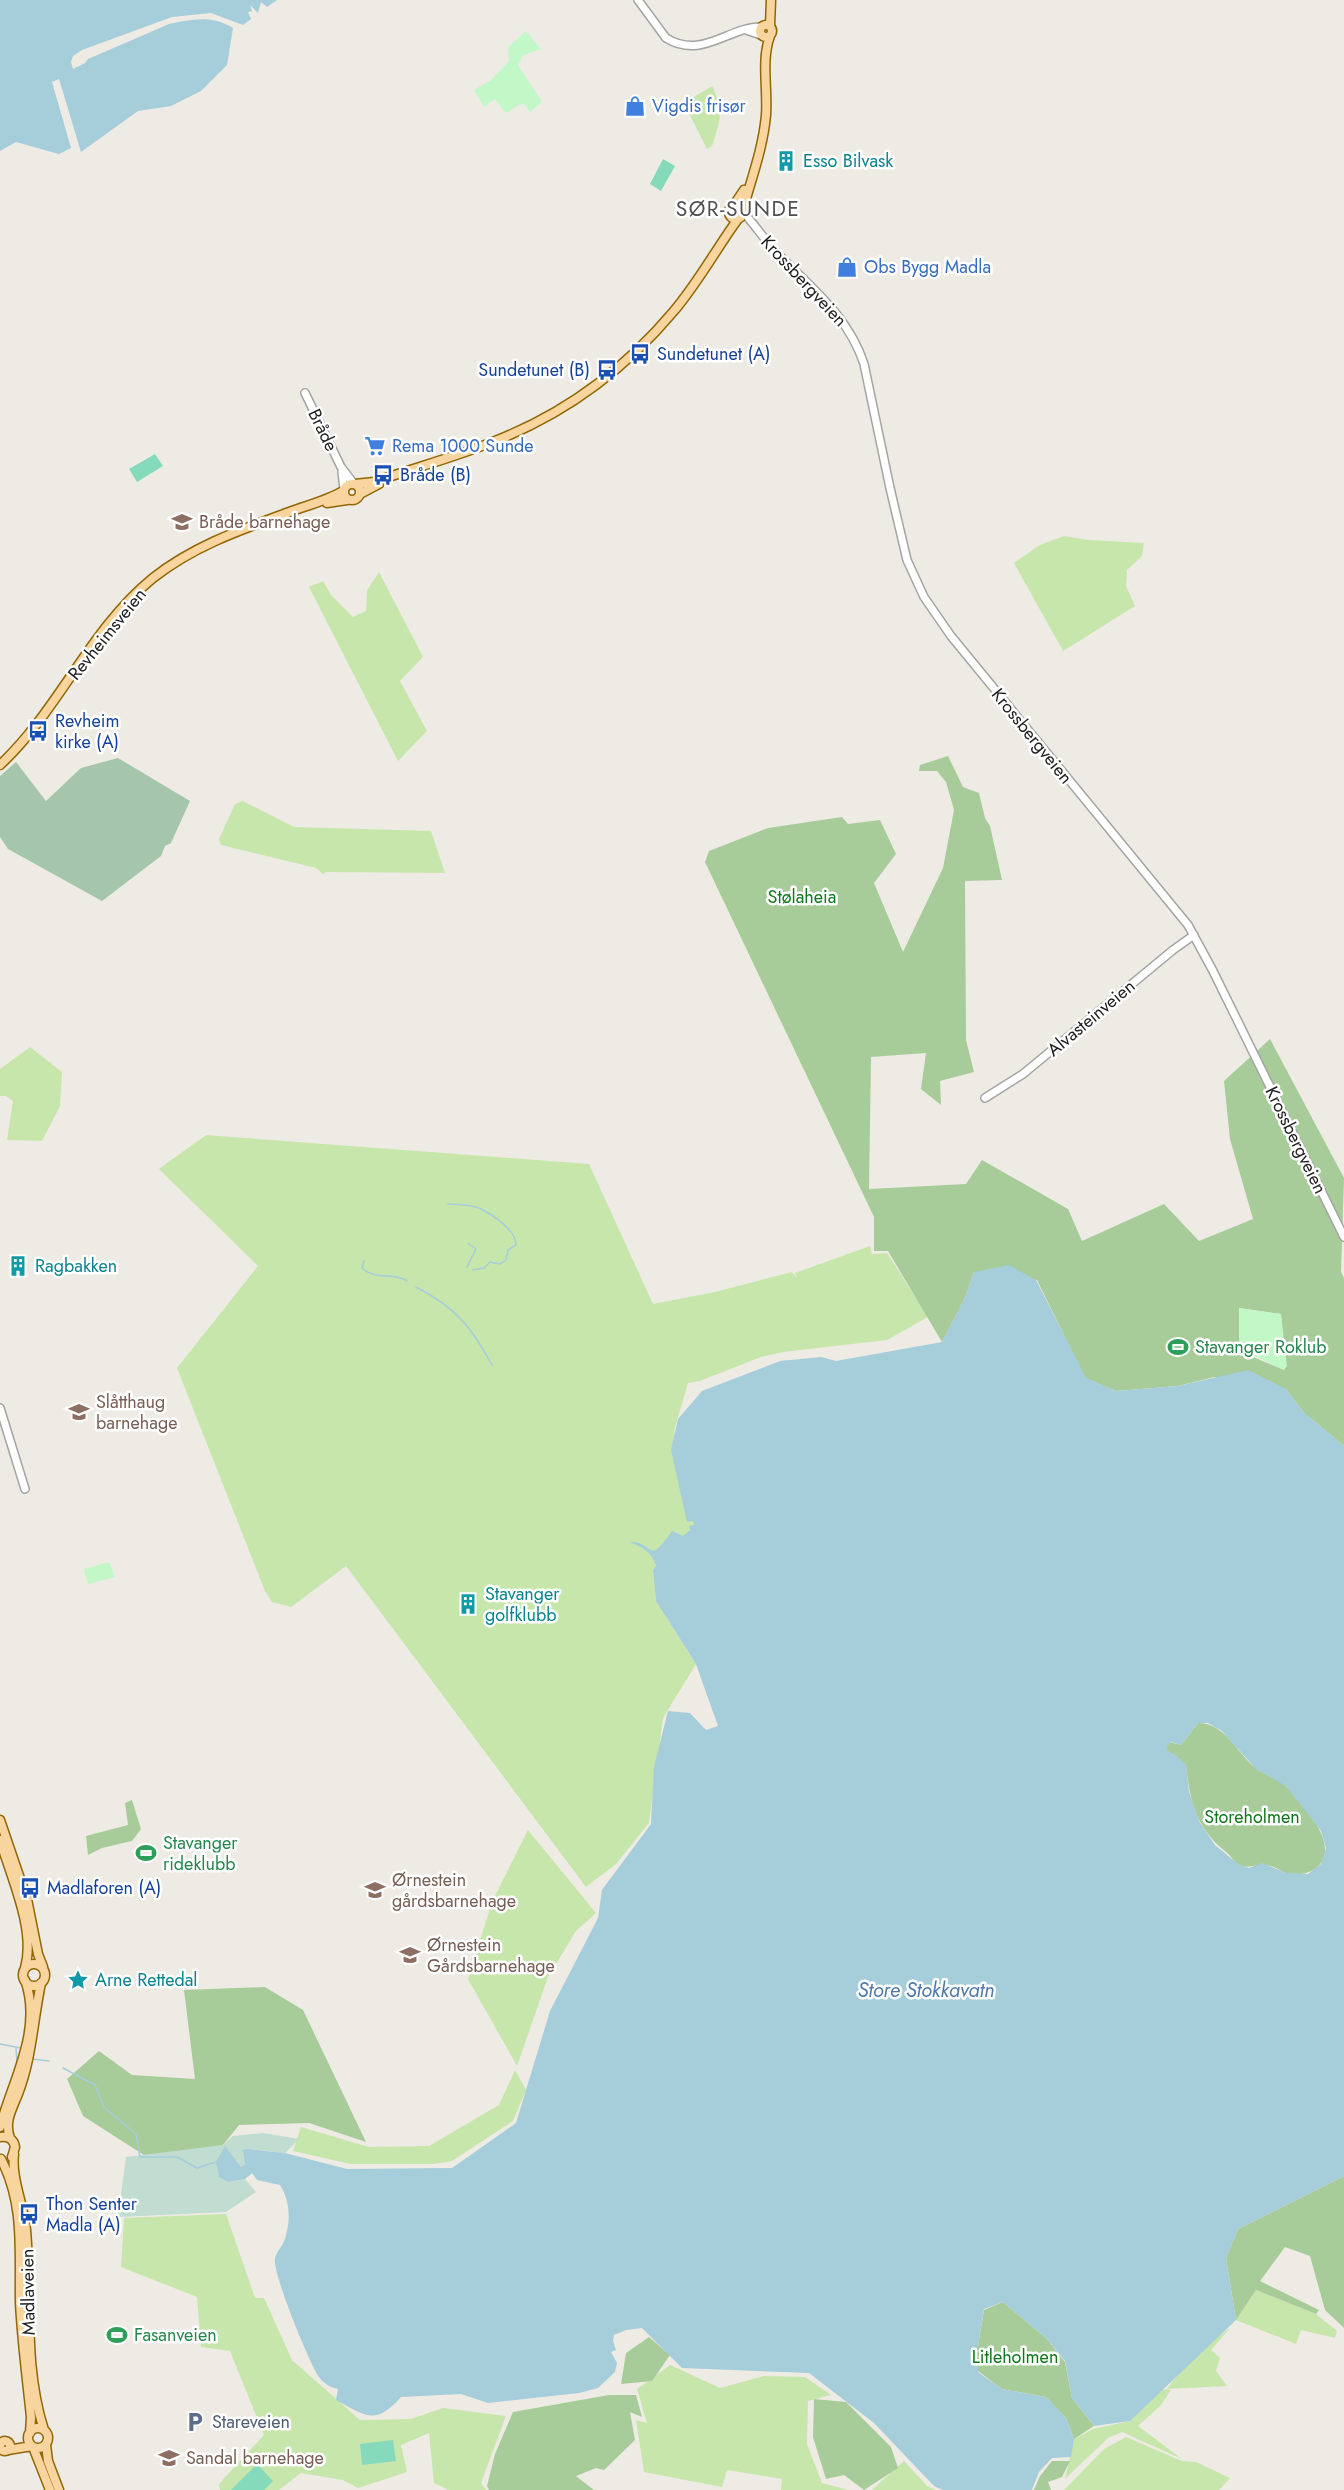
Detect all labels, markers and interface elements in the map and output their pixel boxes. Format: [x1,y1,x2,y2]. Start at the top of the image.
place label: Vigdis frisør [652,93,746,119]
shop icon: Vigdis frisør [623,94,647,118]
place label: Esso Bilvask [803,148,893,174]
building icon: Esso Bilvask [774,149,798,173]
district label: SØR-SUNDE [676,194,800,224]
street label: Krossbergveien [755,230,853,332]
place label: Obs Bygg Madla [864,254,991,280]
shop icon: Obs Bygg Madla [835,255,859,279]
place label: Sundetunet (A) [657,341,771,367]
bus stop icon: Sundetunet (A) [628,342,652,366]
place label: Sundetunet (B) [478,357,590,383]
bus stop icon: Sundetunet (B) [595,358,619,382]
street label: Bråde [302,404,344,456]
place label: Rema 1000 Sunde [392,433,534,459]
supermarket icon: Rema 1000 Sunde [363,434,387,458]
place label: Bråde (B) [400,462,471,488]
bus stop icon: Bråde (B) [371,463,395,487]
place label: Bråde barnehage [199,509,330,535]
school or university icon: Bråde barnehage [170,510,194,534]
street label: Revheimsveien [62,582,152,686]
street label: Krossbergveien [985,683,1079,789]
place label: Revheim kirke (A) [55,708,119,755]
bus stop icon: Revheim kirke (A) [26,719,50,743]
park label: Stølaheia [768,884,836,910]
street label: Alvasteinveien [1041,973,1141,1063]
street label: Krossbergveien [1259,1082,1333,1198]
place label: Ragbakken [35,1253,117,1279]
building icon: Ragbakken [6,1254,30,1278]
place label: Stavanger Roklub [1195,1334,1327,1360]
sports icon: Stavanger Roklub [1166,1335,1190,1359]
place label: Slåtthaug barnehage [96,1389,177,1436]
school or university icon: Slåtthaug barnehage [67,1400,91,1424]
place label: Stavanger golfklubb [485,1581,560,1628]
building icon: Stavanger golfklubb [456,1592,480,1616]
park label: Storeholmen [1204,1804,1300,1830]
place label: Stavanger rideklubb [163,1830,238,1877]
sports icon: Stavanger rideklubb [134,1841,158,1865]
place label: Ørnestein gårdsbarnehage [392,1867,516,1914]
place label: Madlaforen (A) [47,1875,161,1901]
bus stop icon: Madlaforen (A) [18,1876,42,1900]
school or university icon: Ørnestein gårdsbarnehage [363,1878,387,1902]
place label: Ørnestein Gårdsbarnehage [427,1932,555,1979]
school or university icon: Ørnestein Gårdsbarnehage [398,1943,422,1967]
place label: Arne Rettedal [95,1967,198,1993]
place icon: Arne Rettedal [66,1968,90,1992]
water label: Store Stokkavatn [858,1976,994,2005]
place label: Thon Senter Madla (A) [46,2191,138,2238]
bus stop icon: Thon Senter Madla (A) [17,2202,41,2226]
street label: Madlaveien [14,2249,42,2335]
place label: Fasanveien [134,2322,217,2348]
sports icon: Fasanveien [105,2323,129,2347]
park label: Litleholmen [972,2344,1058,2370]
place label: Stareveien [212,2409,290,2435]
parking icon: Stareveien [183,2410,207,2434]
place label: Sandal barnehage [186,2445,324,2471]
school or university icon: Sandal barnehage [157,2446,181,2470]

